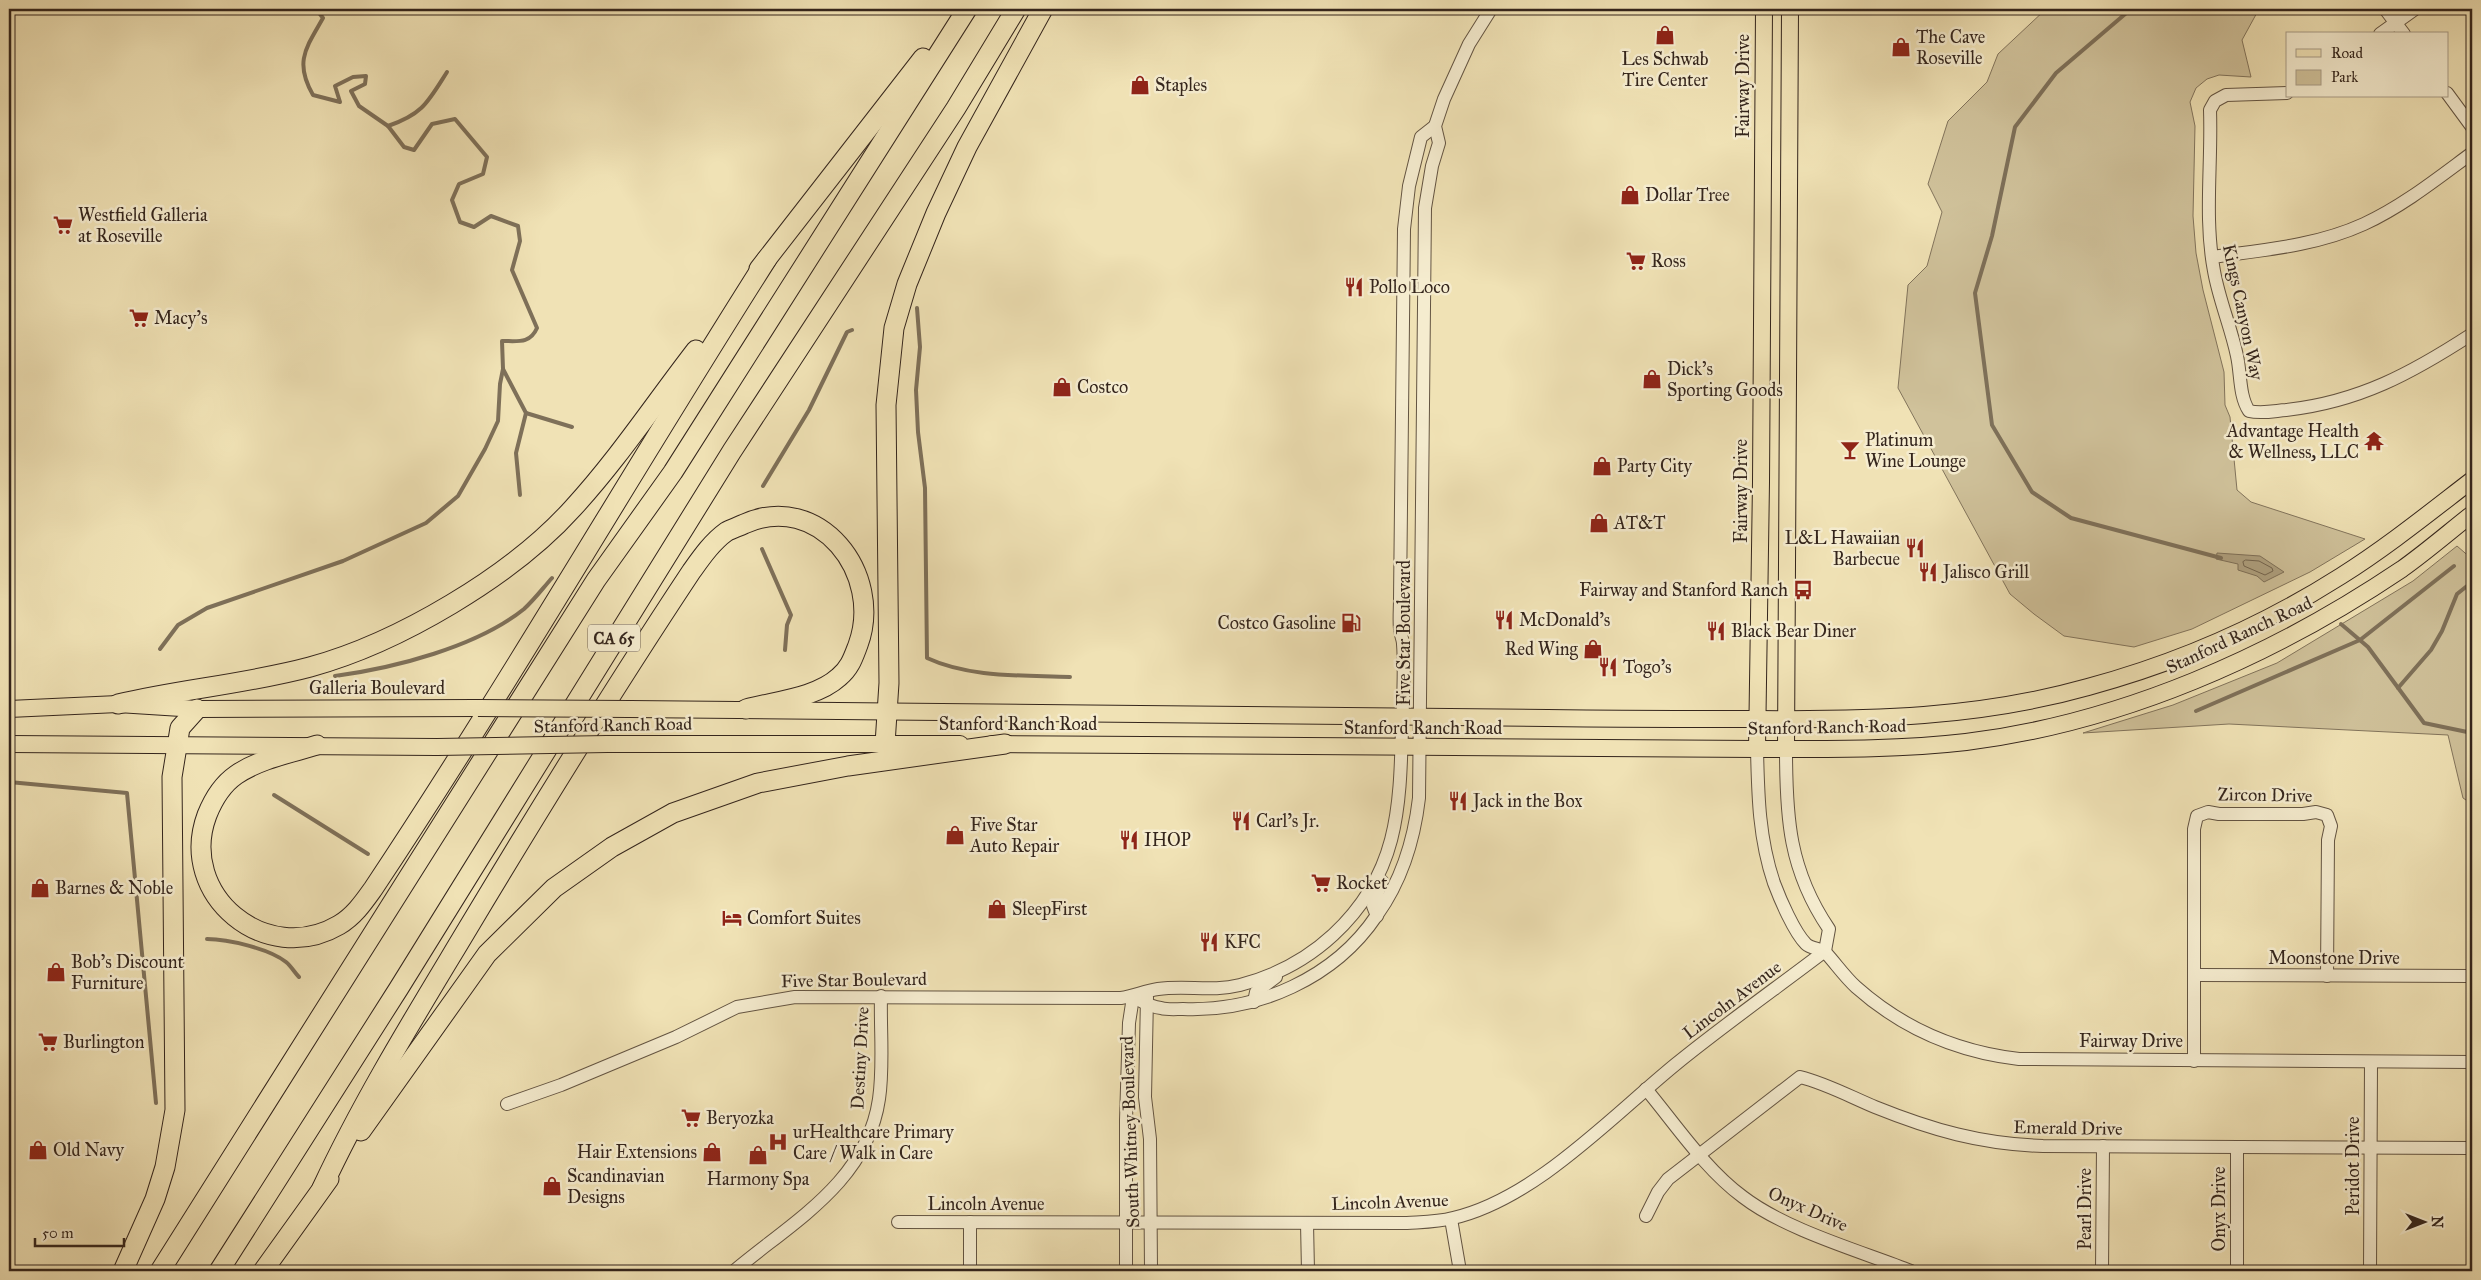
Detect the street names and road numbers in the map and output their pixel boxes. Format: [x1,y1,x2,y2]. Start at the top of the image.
street label: Fairway Drive [1732,34,1754,138]
street label: Kings Canyon Way [2217,242,2268,383]
street label: Fairway Drive [1730,439,1752,543]
street label: Five Star Boulevard [1393,560,1415,706]
street label: Stanford Ranch Road [2162,592,2316,678]
road number: CA 65 [588,624,640,651]
street label: Galleria Boulevard [309,677,445,699]
street label: Stanford Ranch Road [534,713,692,737]
street label: Stanford Ranch Road [939,713,1097,735]
street label: Stanford Ranch Road [1748,715,1906,739]
street label: Stanford Ranch Road [1344,717,1502,739]
street label: Zircon Drive [2217,783,2313,807]
street label: Moonstone Drive [2268,947,2400,969]
street label: Lincoln Avenue [1679,956,1785,1044]
street label: Five Star Boulevard [781,968,927,992]
street label: Destiny Drive [846,1006,874,1110]
street label: Fairway Drive [2079,1030,2183,1052]
street label: South Whitney Boulevard [1116,1036,1144,1228]
street label: Emerald Drive [2013,1116,2123,1140]
street label: Peridot Drive [2342,1116,2364,1216]
street label: Onyx Drive [2208,1166,2230,1252]
street label: Pearl Drive [2074,1168,2096,1250]
street label: Onyx Drive [1765,1182,1851,1236]
street label: Lincoln Avenue [1331,1189,1449,1215]
street label: Lincoln Avenue [927,1193,1045,1215]

